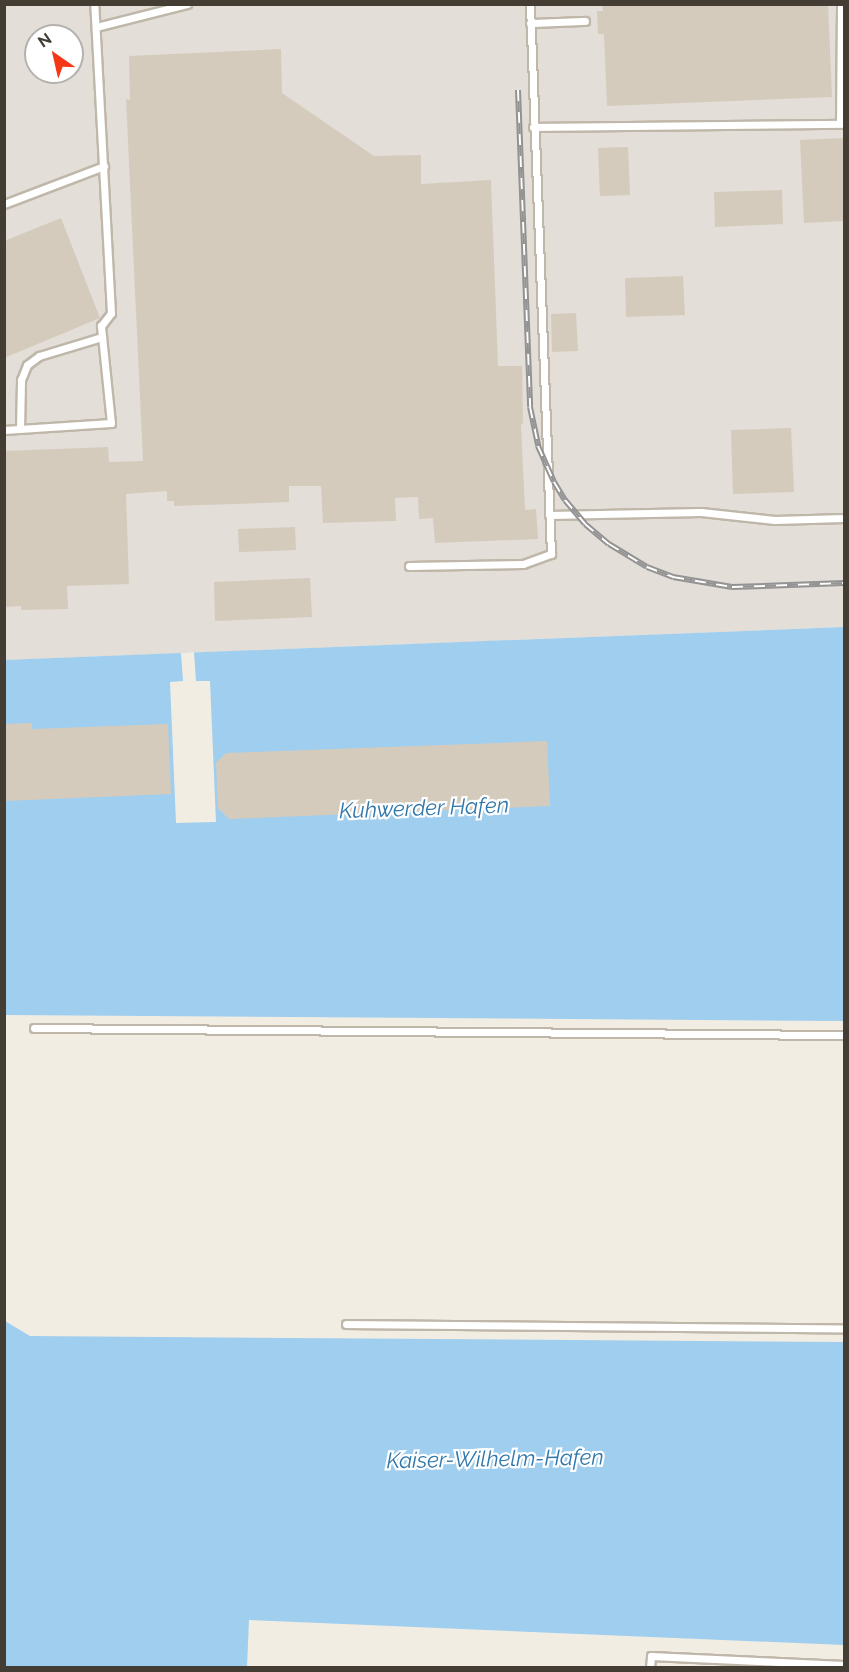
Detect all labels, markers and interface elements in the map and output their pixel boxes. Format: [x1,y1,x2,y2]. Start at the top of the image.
north arrow [24,24,84,84]
text: N [34,29,55,52]
water label: Kuhwerder Hafen [338,792,510,824]
water label: Kaiser-Wilhelm-Hafen [386,1444,604,1474]

